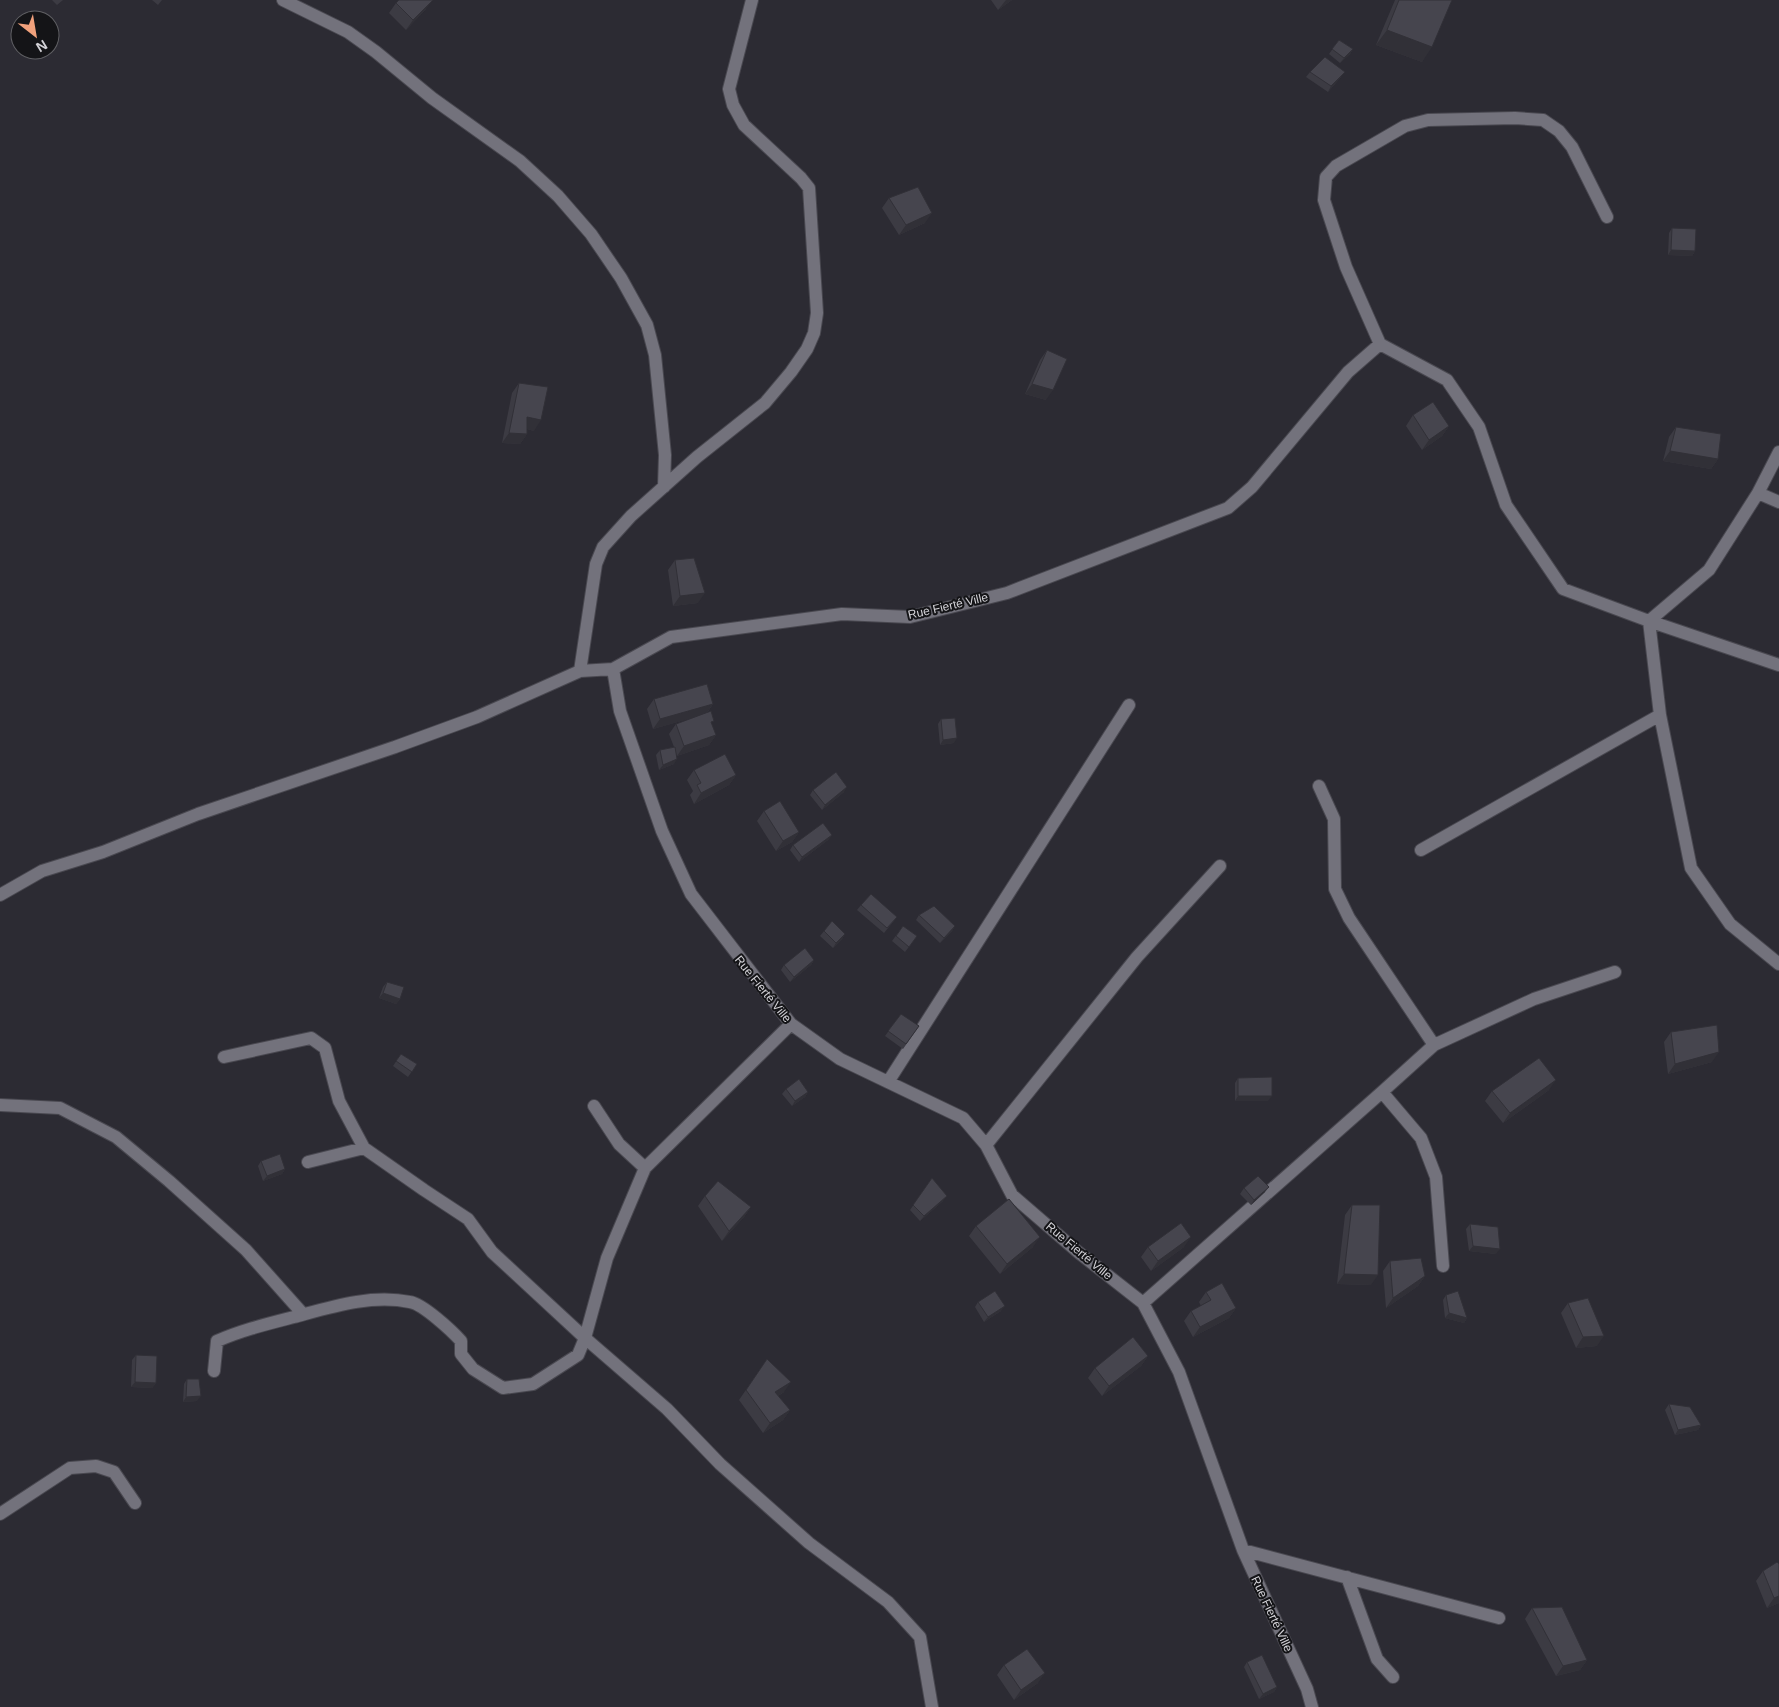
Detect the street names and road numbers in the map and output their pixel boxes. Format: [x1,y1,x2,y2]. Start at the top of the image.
street label: Rue Fierté Ville [907,590,990,622]
street label: Rue Fierté Ville [732,953,794,1025]
street label: Rue Fierté Ville [1043,1219,1115,1283]
street label: Rue Fierté Ville [1248,1574,1296,1654]

